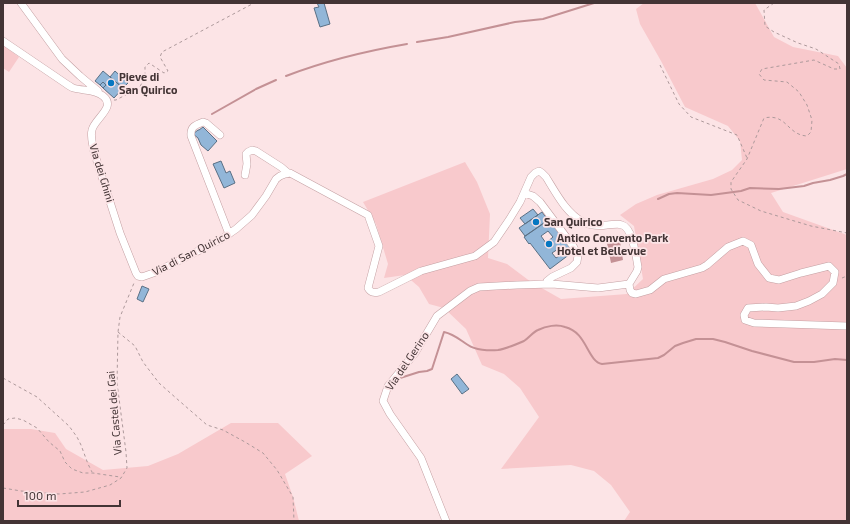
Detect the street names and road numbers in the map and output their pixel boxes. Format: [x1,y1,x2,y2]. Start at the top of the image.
street label: Via dei Ghini [87,142,118,204]
street label: Via di San Quirico [150,227,232,279]
street label: Via del Gerino [382,329,431,393]
street label: Via Castel dei Gai [103,370,124,456]

